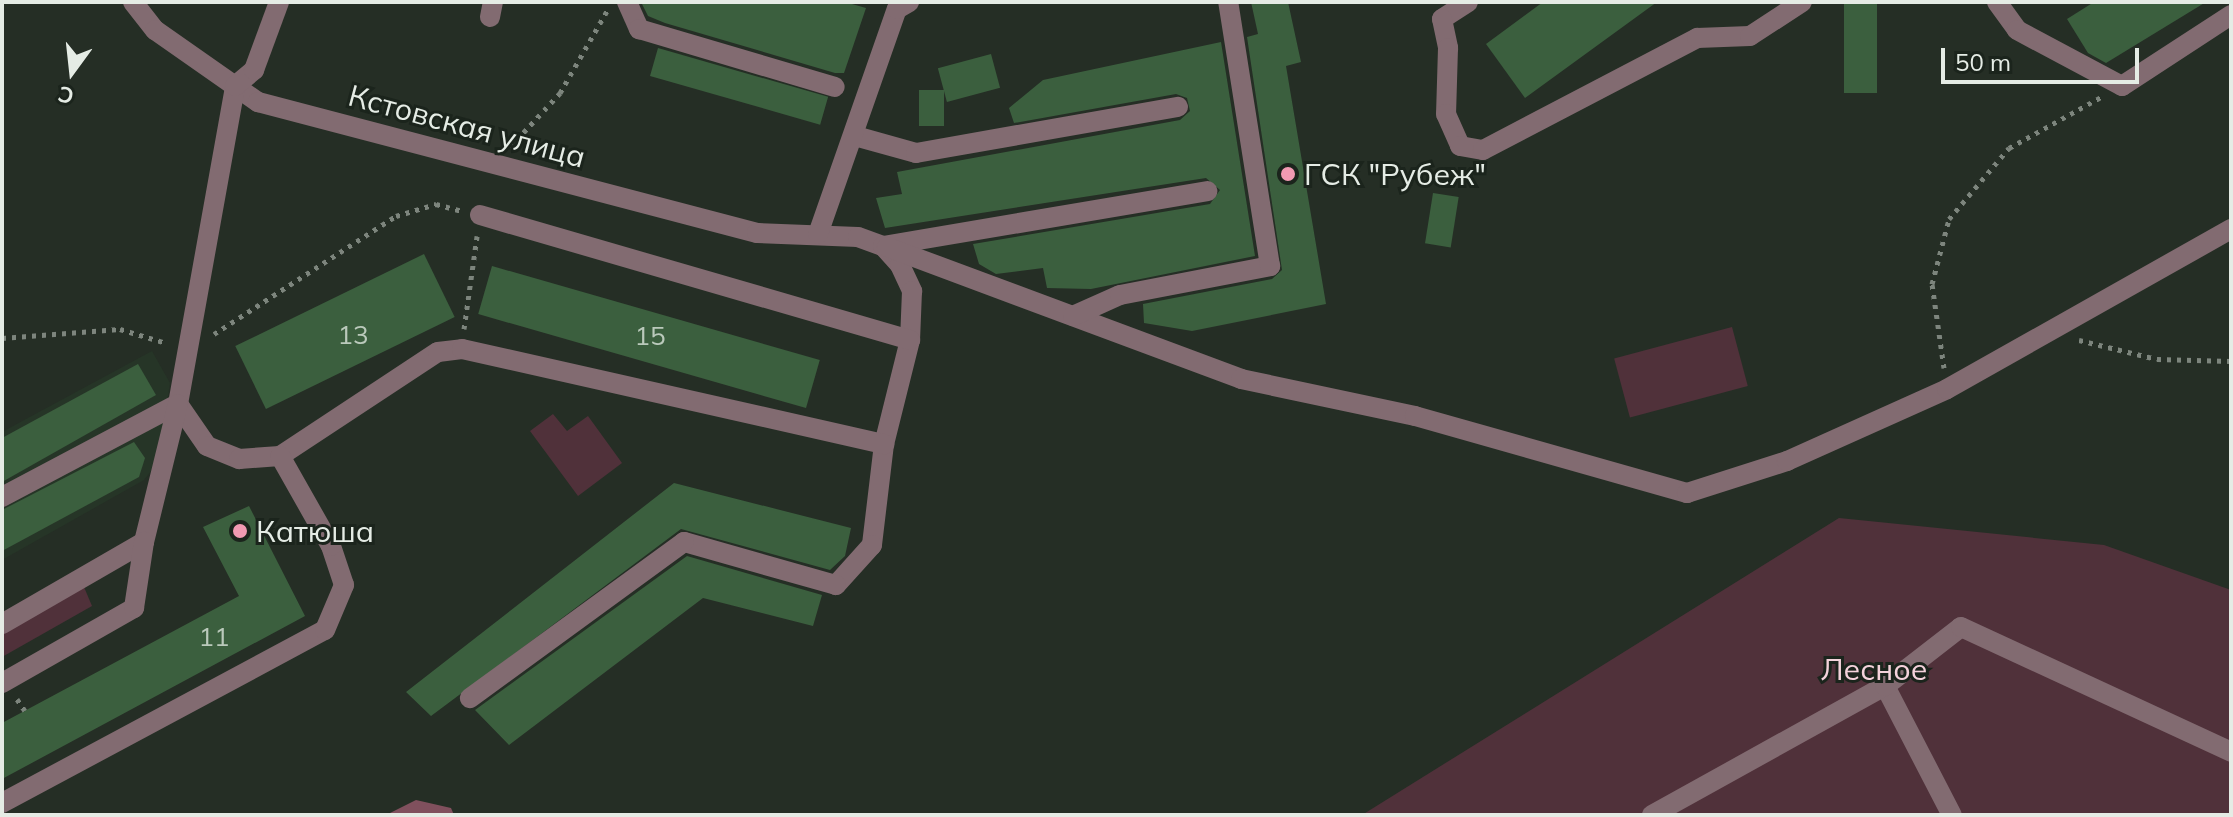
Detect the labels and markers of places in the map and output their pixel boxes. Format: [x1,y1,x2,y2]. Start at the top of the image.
place label: ГСК "Рубеж" [1304,156,1486,192]
marker: ГСК "Рубеж" [1279,165,1297,183]
place label: Катюша [256,513,374,549]
marker: Катюша [231,522,249,540]

